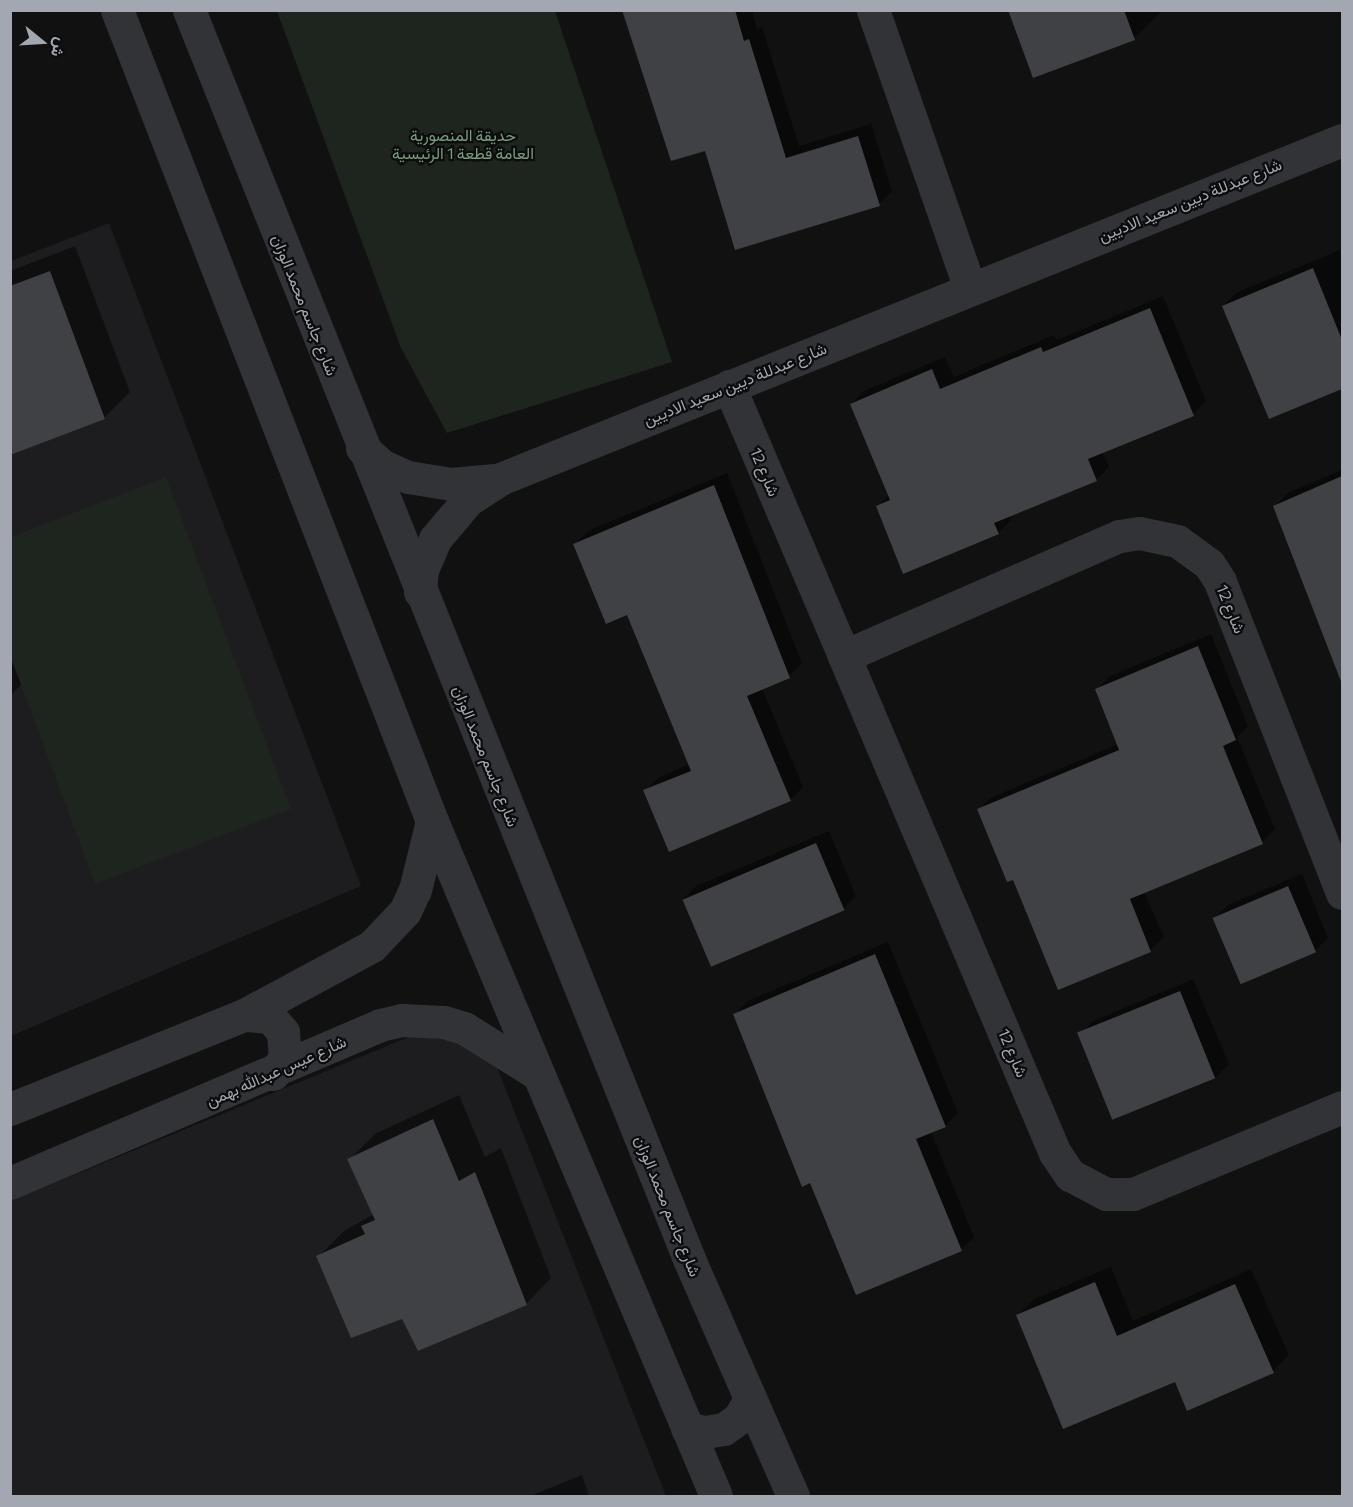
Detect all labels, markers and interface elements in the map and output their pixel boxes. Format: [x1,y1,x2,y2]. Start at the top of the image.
north arrow [12,12,72,72]
text: ش [48,36,72,60]
park label: حديقة المنصورية العامة قطعة 1 الرئيسية [392,125,534,163]
street label: شارع عبدللة ديين سعيد الاديين [1096,154,1284,246]
street label: شارع جاسم محمد الوزان [268,232,342,378]
street label: شارع عبدللة ديين سعيد الاديين [641,338,829,430]
street label: شارع 12 [746,445,784,499]
street label: شارع 12 [1213,582,1249,636]
street label: شارع جاسم محمد الوزان [449,683,523,829]
street label: شارع 12 [994,1026,1032,1080]
street label: شارع عيس عبدالله بهمن [203,1031,349,1111]
street label: شارع جاسم محمد الوزان [631,1133,705,1279]

